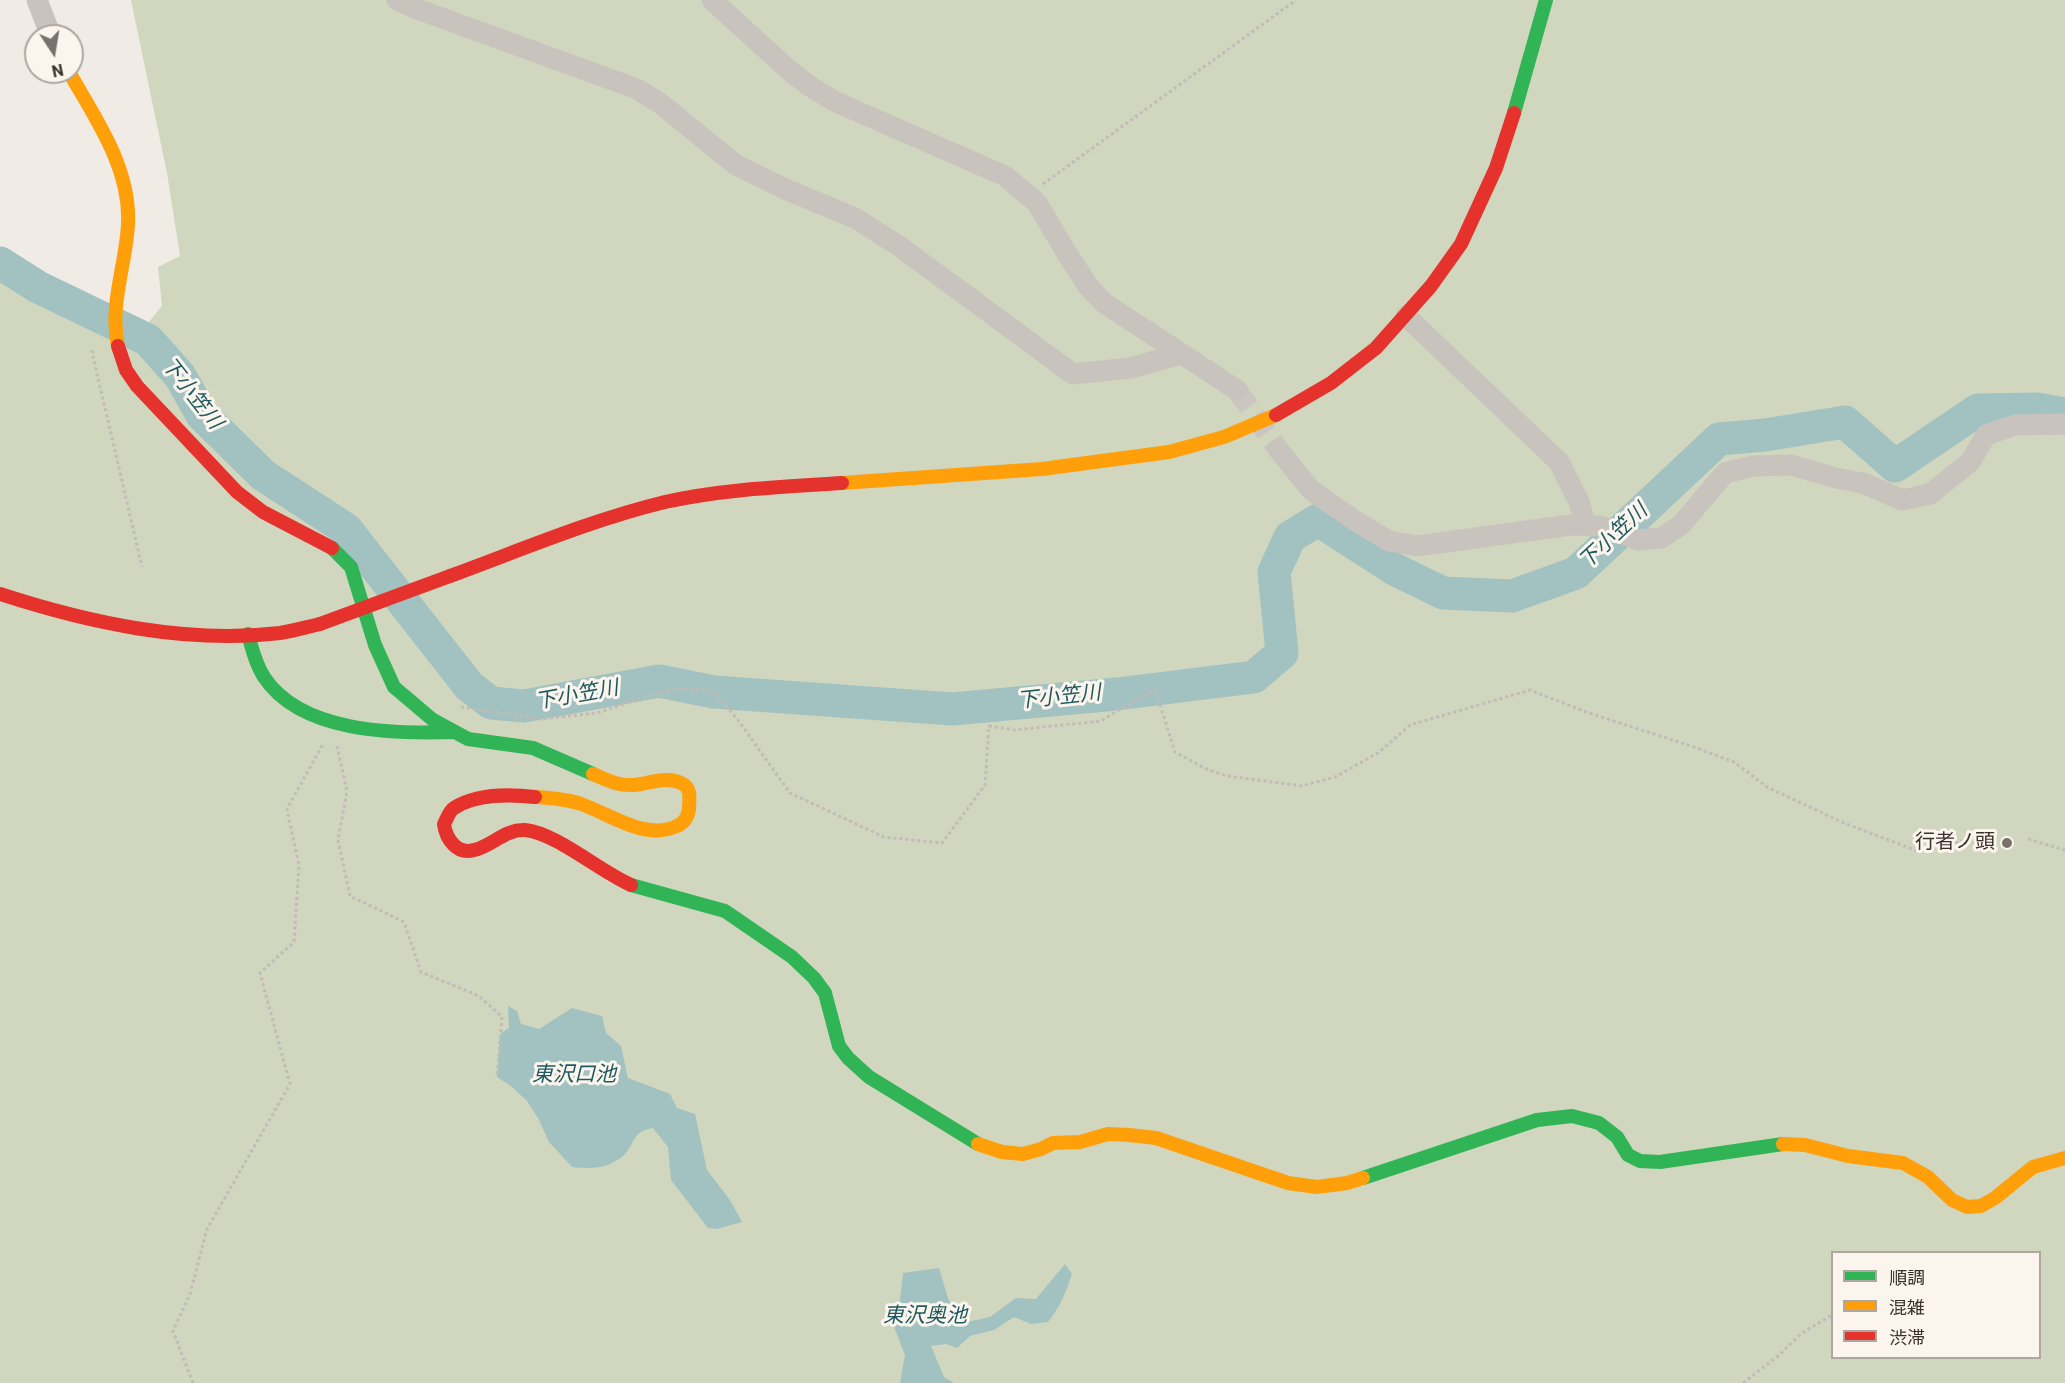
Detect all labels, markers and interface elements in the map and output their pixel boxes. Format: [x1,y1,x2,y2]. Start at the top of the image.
north arrow [24,24,84,84]
text: N [50,60,65,81]
water label: 下小笠川 [155,353,227,435]
water label: 下小笠川 [1575,499,1653,575]
water label: 下小笠川 [533,676,621,716]
water label: 下小笠川 [1016,681,1102,715]
place label: 行者ノ頭 [1915,831,1995,855]
marker: 行者ノ頭 [2000,836,2014,850]
water label: 東沢口池 [532,1063,616,1089]
legend [1831,1251,2041,1359]
text: 順調 [1889,1267,1925,1288]
text: 混雑 [1889,1297,1925,1318]
water label: 東沢奥池 [883,1304,967,1330]
text: 渋滞 [1889,1327,1925,1348]

